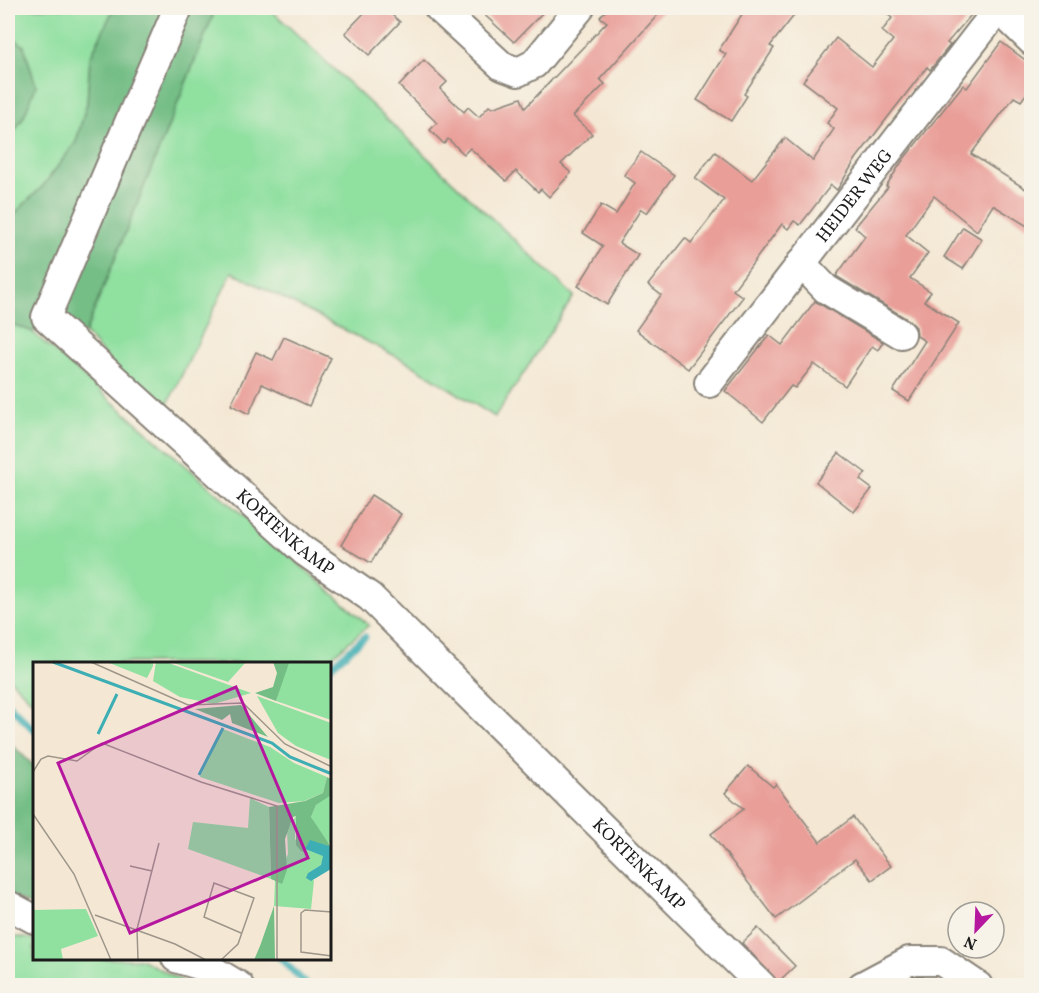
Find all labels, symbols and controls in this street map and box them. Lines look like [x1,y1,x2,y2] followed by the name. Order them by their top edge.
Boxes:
[811,144,899,248] street label: HEIDER WEG
[230,484,339,582] street label: KORTENKAMP
[33,662,332,960] inset map
[586,813,690,917] street label: KORTENKAMP
[946,900,1006,960] north arrow
[961,929,981,954] text: N

